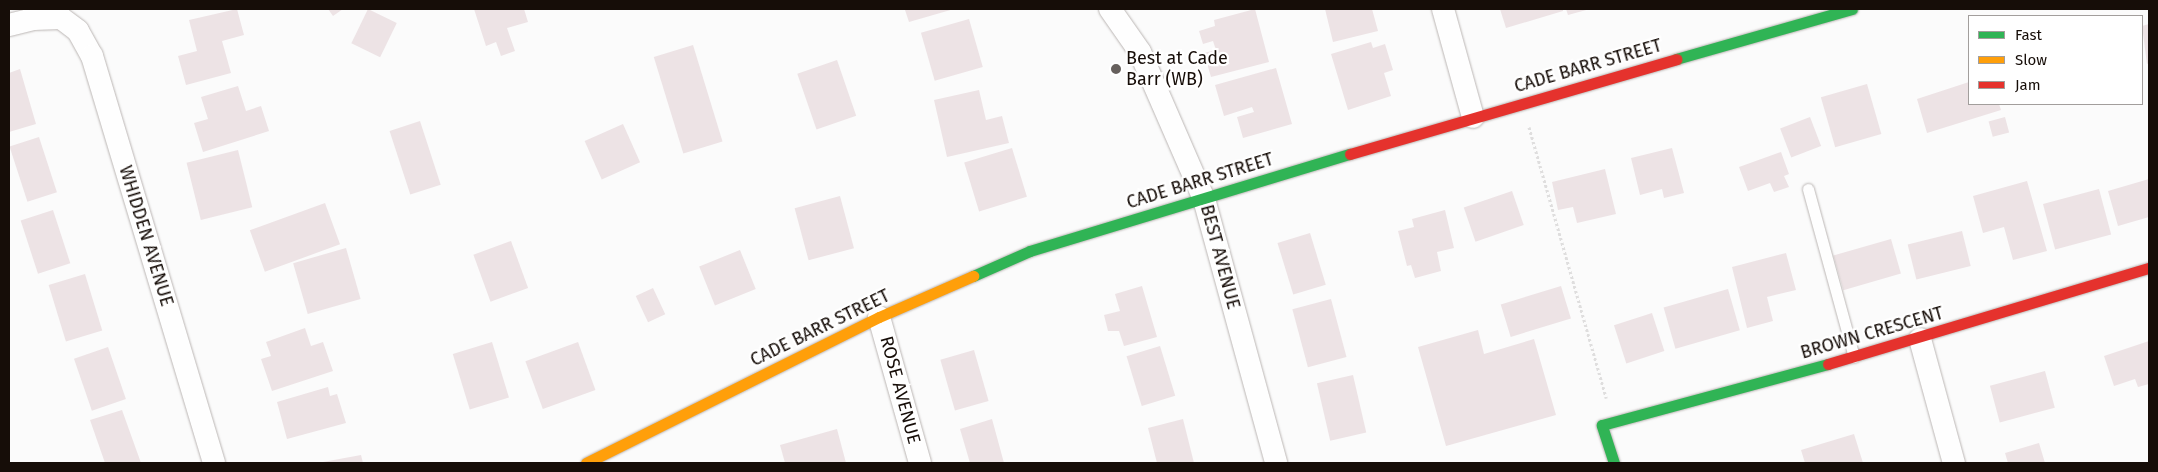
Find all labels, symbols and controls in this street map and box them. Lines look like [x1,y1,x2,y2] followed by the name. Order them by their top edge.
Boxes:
[1968,15,2143,105] legend
[2015,26,2042,44] text: Fast
[1512,35,1664,97] street label: CADE BARR STREET
[1126,48,1228,90] place label: Best at Cade Barr (WB)
[2015,51,2047,69] text: Slow
[1110,63,1122,75] marker: Best at Cade Barr (WB)
[2015,76,2041,94] text: Jam
[1124,148,1276,214] street label: CADE BARR STREET
[114,163,178,309] street label: WHIDDEN AVENUE
[1196,202,1244,312] street label: BEST AVENUE
[747,285,893,371] street label: CADE BARR STREET
[1798,302,1946,364] street label: BROWN CRESCENT
[875,334,925,446] street label: ROSE AVENUE

